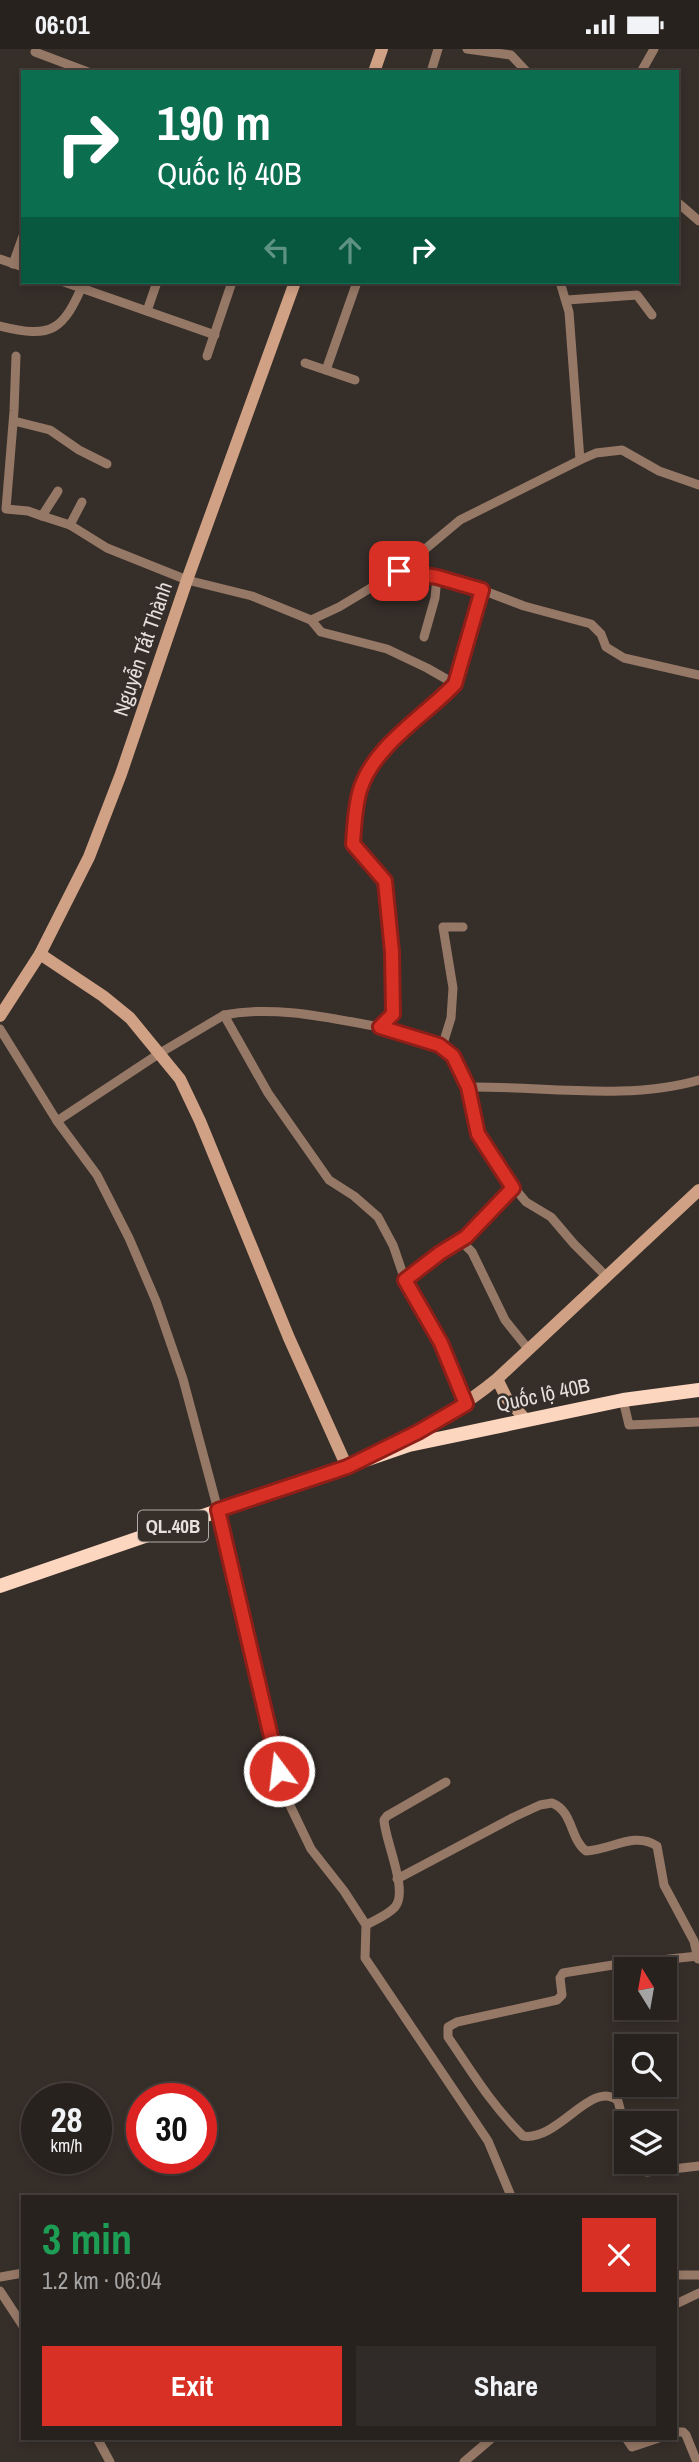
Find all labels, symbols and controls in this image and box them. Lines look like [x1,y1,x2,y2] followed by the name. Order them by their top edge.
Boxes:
[35,7,90,42] text: 06:01
[157,89,271,155] text: 190 m
[42,98,133,189] icon: right
[157,152,301,195] text: Quốc lộ 40B
[258,231,296,269] icon: left
[331,231,369,269] icon: ahead
[404,231,442,269] icon: right
[369,541,429,601] pin
[380,552,418,590] icon: arrive
[106,578,179,720] street label: Nguyễn Tất Thành
[494,1370,592,1419] street label: Quốc lộ 40B
[138,1511,208,1541] road number: QL.40B
[242,1734,316,1808] position arrow
[614,1957,677,2019] north arrow
[614,1957,677,2174] map controls
[614,2034,677,2097] button: search
[126,2083,217,2174] speed limit sign: 30
[51,2096,82,2143] text: 28
[614,2111,677,2174] button: layers
[51,2133,83,2158] text: km/h
[42,2211,132,2267] text: 3 min
[582,2218,656,2292] button: close
[42,2265,162,2296] text: 1.2 km · 06:04
[42,2346,342,2426] button: Exit
[356,2346,656,2426] button: Share

